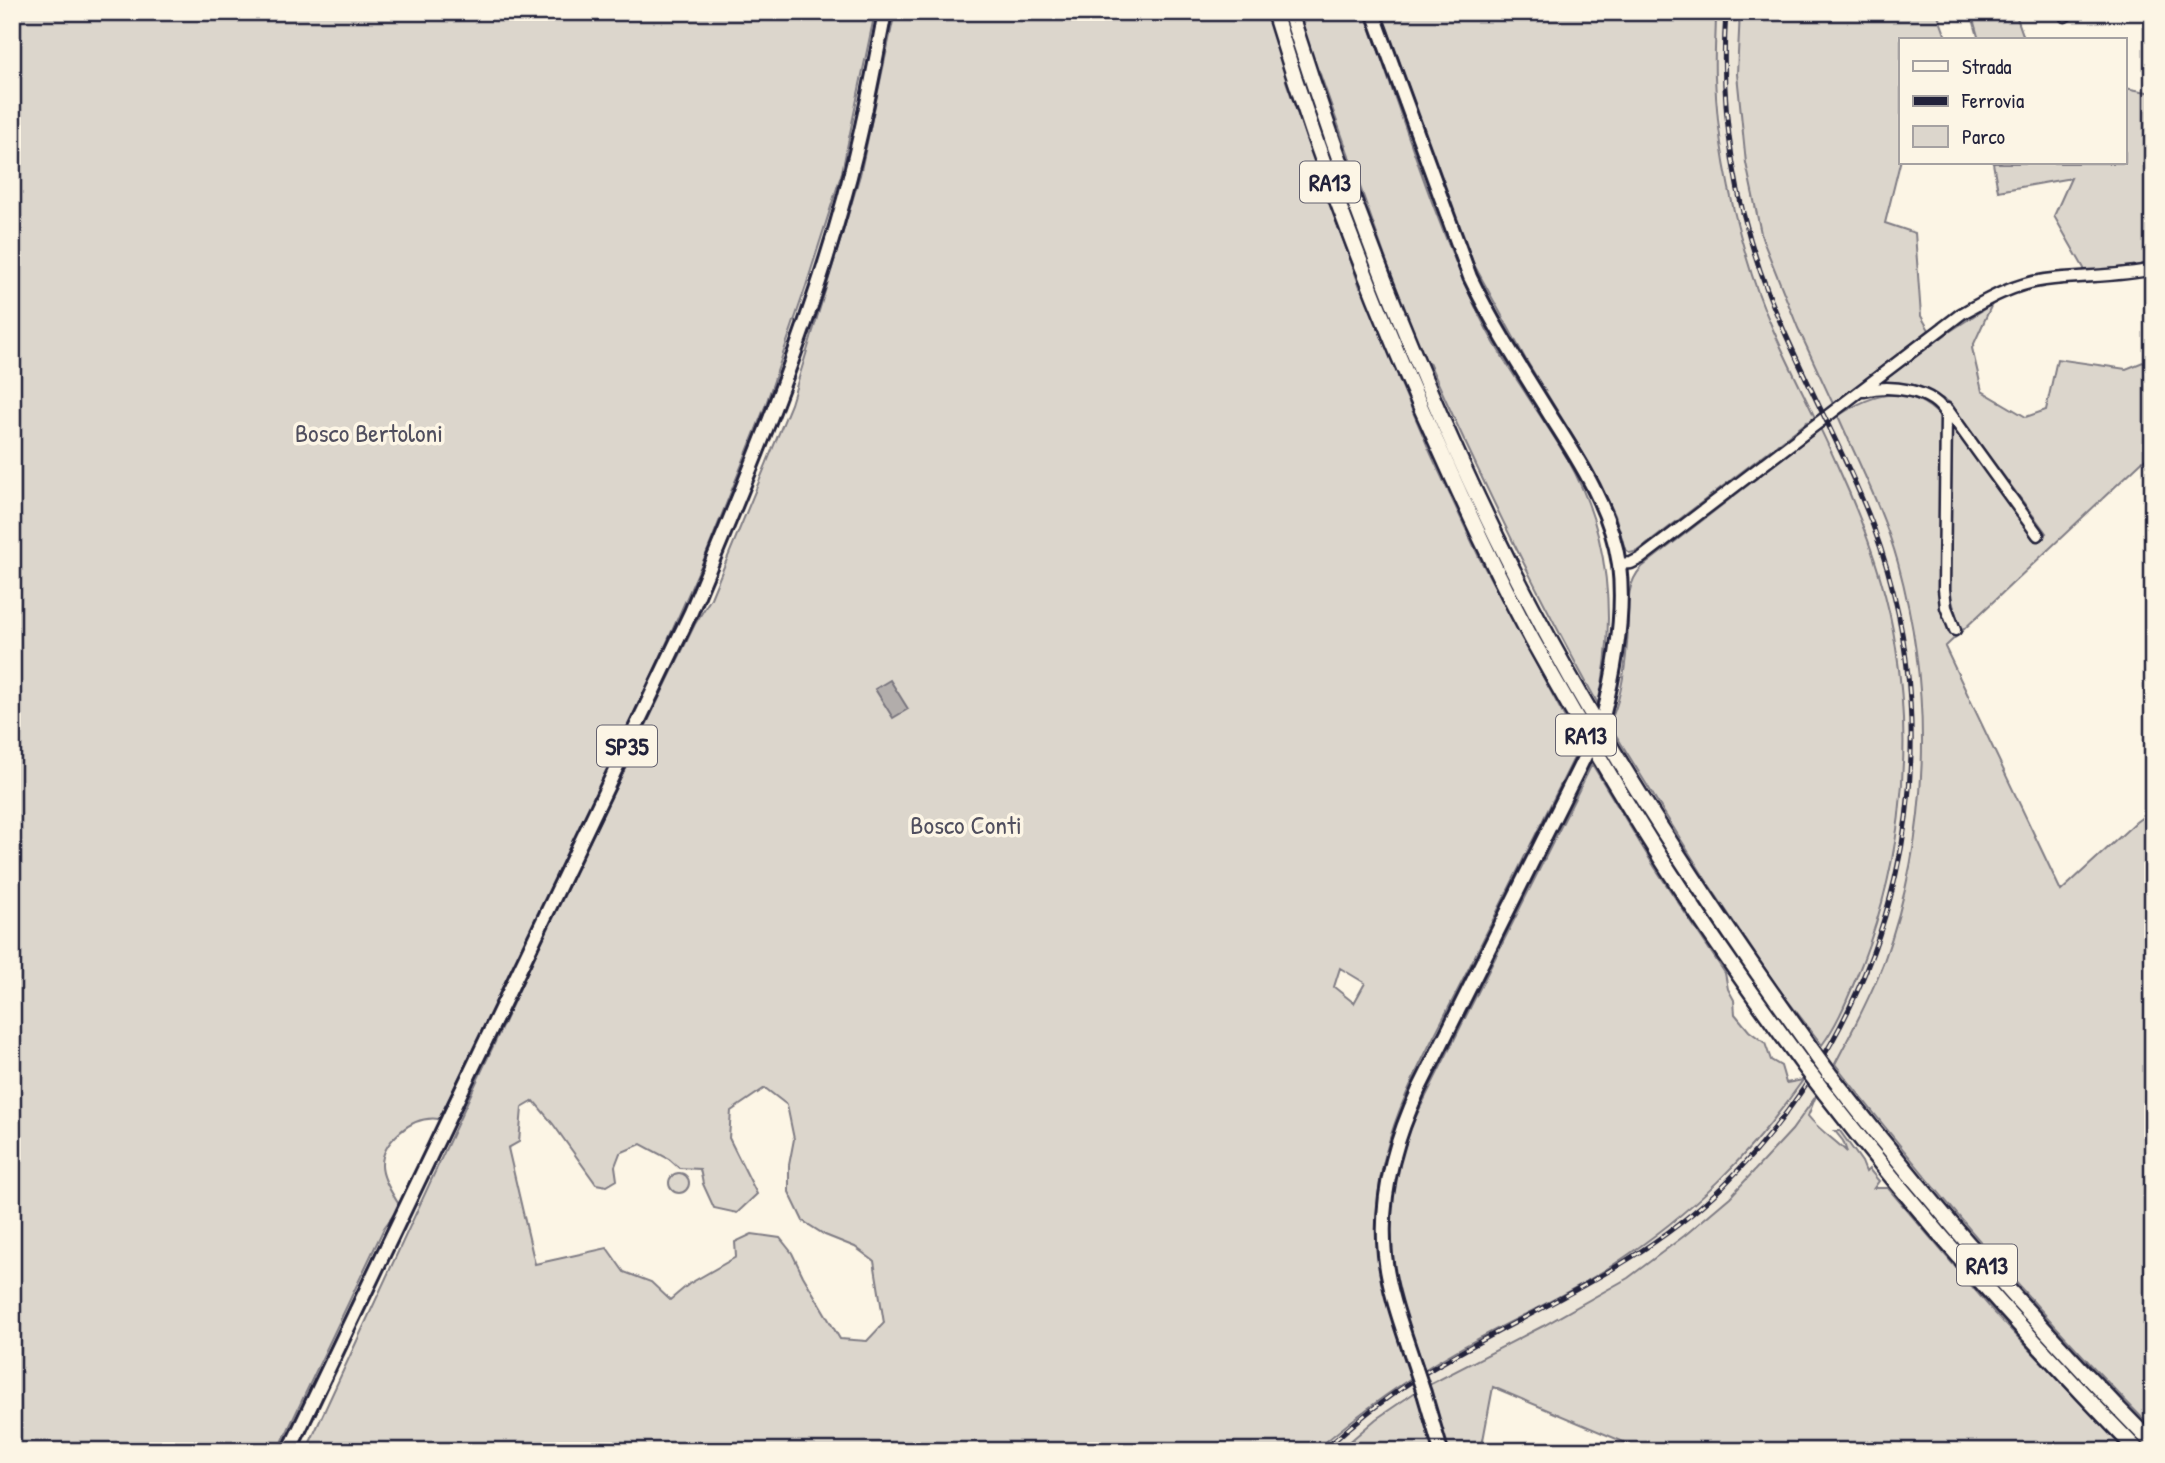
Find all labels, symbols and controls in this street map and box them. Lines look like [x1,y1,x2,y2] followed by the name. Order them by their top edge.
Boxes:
[1899,38,2126,164] legend
[1962,52,2012,81] text: Strada
[1961,86,2024,115] text: Ferrovia
[1962,122,2005,151] text: Parco
[1300,162,1360,202] road number: RA13
[295,415,443,450] park label: Bosco Bertoloni
[1556,714,1616,756] road number: RA13
[597,726,657,766] road number: SP35
[910,807,1022,842] park label: Bosco Conti
[1957,1245,2017,1286] road number: RA13

